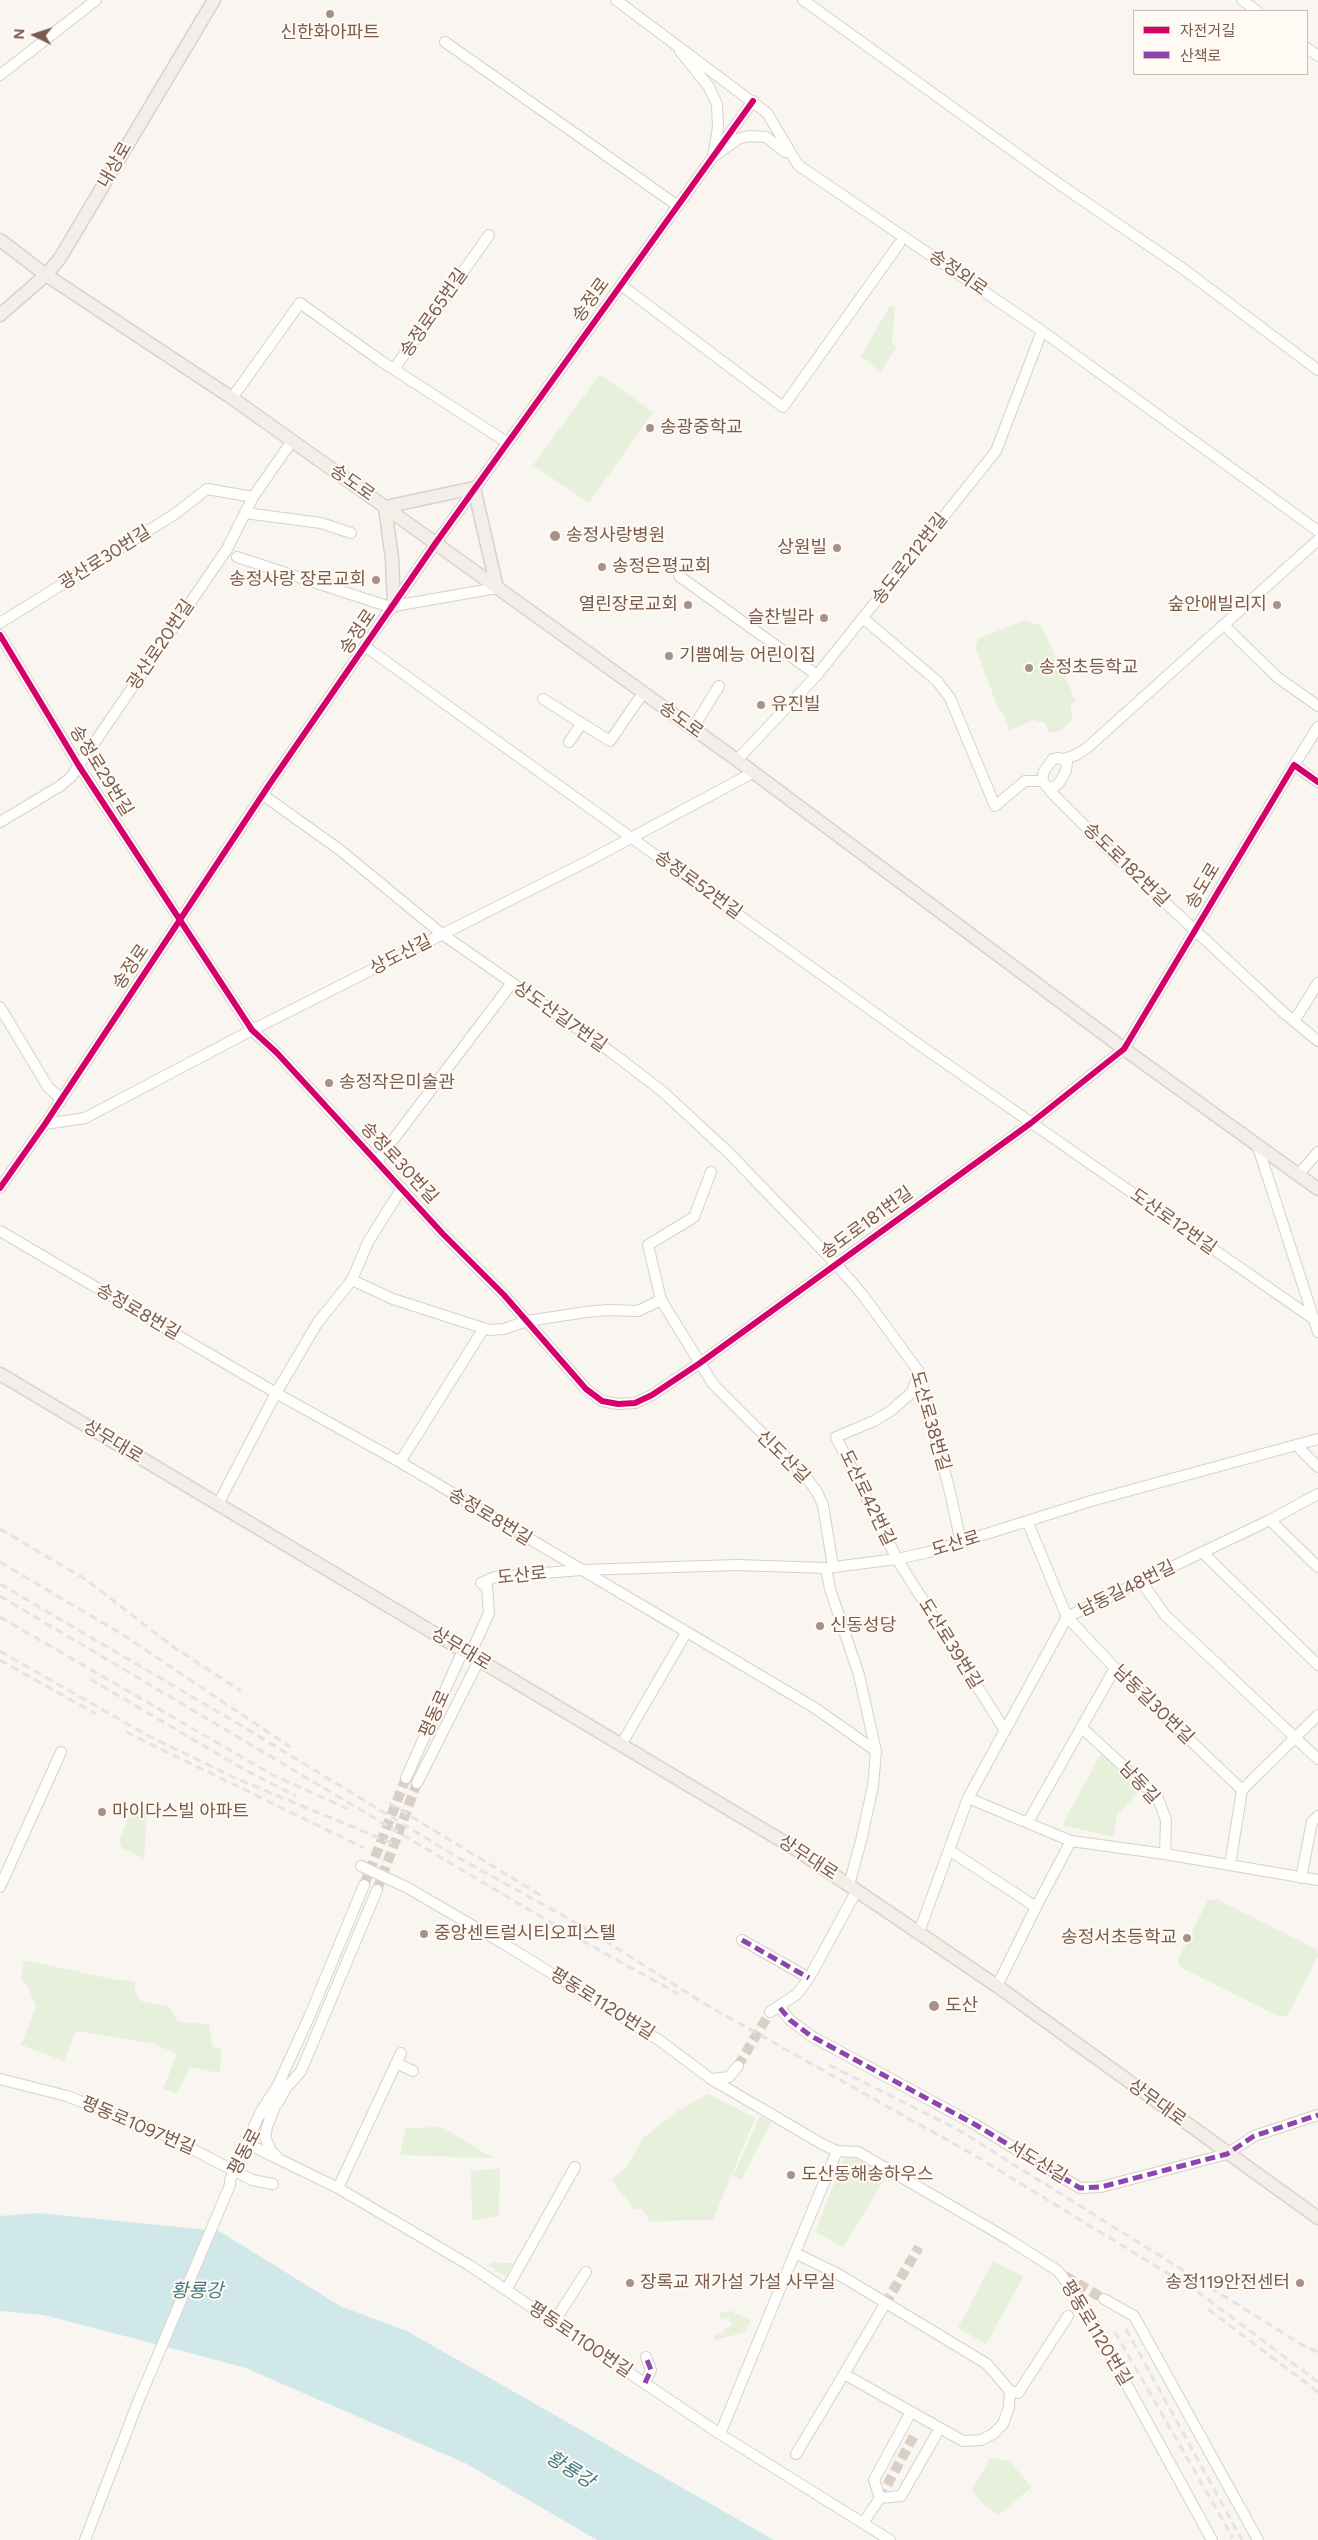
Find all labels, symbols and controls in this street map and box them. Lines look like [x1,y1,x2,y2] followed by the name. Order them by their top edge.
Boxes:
[324,8,336,20] marker: 신한화아파트
[10,10,60,60] north arrow
[1133,10,1308,75] legend
[280,22,380,44] place label: 신한화아파트
[1180,22,1235,40] text: 자전거길
[11,28,28,40] text: N
[1180,47,1221,65] text: 산책로
[93,138,137,192] street label: 내상로
[925,245,991,301] street label: 송정외로
[396,264,472,362] street label: 송정로65번길
[568,274,614,326] street label: 송정로
[660,417,743,439] place label: 송광중학교
[644,422,656,434] marker: 송광중학교
[325,460,379,506] street label: 송도로
[868,509,952,609] street label: 송도로212번길
[55,521,155,595] street label: 광산로30번길
[566,525,665,547] place label: 송정사랑병원
[548,529,562,543] marker: 송정사랑병원
[777,537,827,559] place label: 상원빌
[831,542,843,554] marker: 상원빌
[612,556,711,578] place label: 송정은평교회
[596,561,608,573] marker: 송정은평교회
[229,569,366,591] place label: 송정사랑 장로교회
[370,574,382,586] marker: 송정사랑 장로교회
[579,594,678,616] place label: 열린장로교회
[1168,594,1267,616] place label: 숲안애빌리지
[123,596,199,694] street label: 광산로20번길
[682,599,694,611] marker: 열린장로교회
[1271,599,1283,611] marker: 숲안애빌리지
[335,605,381,659] street label: 송정로
[748,607,814,629] place label: 슬찬빌라
[818,612,830,624] marker: 슬찬빌라
[679,645,816,667] place label: 기쁨예능 어린이집
[663,650,675,662] marker: 기쁨예능 어린이집
[1039,657,1138,679] place label: 송정초등학교
[1023,662,1035,674] marker: 송정초등학교
[771,694,821,716] place label: 유진빌
[655,697,707,743] street label: 송도로
[755,699,767,711] marker: 유진빌
[65,722,137,820] street label: 송정로29번길
[1078,819,1174,911] street label: 송도로182번길
[650,846,746,924] street label: 송정로52번길
[1181,859,1225,913] street label: 송도로
[367,930,435,980] street label: 상도산길
[108,940,154,994] street label: 송정로
[509,977,611,1057] street label: 상도산길7번길
[339,1072,455,1094] place label: 송정작은미술관
[323,1077,335,1089] marker: 송정작은미술관
[356,1118,442,1208] street label: 송정로30번길
[817,1182,917,1264] street label: 송도로181번길
[1126,1184,1220,1260] street label: 도산로12번길
[92,1279,184,1345] street label: 송정로8번길
[905,1368,955,1474] street label: 도산로38번길
[79,1416,147,1468] street label: 상무대로
[752,1426,814,1488] street label: 신도산길
[834,1447,900,1549] street label: 도산로42번길
[444,1484,536,1550] street label: 송정로8번길
[929,1526,983,1562] street label: 도산로
[1075,1556,1179,1622] street label: 남동길48번길
[496,1563,548,1589] street label: 도산로
[914,1595,986,1693] street label: 도산로39번길
[830,1615,896,1637] place label: 신동성당
[814,1620,826,1632] marker: 신동성당
[427,1623,495,1675] street label: 상무대로
[1108,1661,1198,1749] street label: 남동길30번길
[415,1687,455,1741] street label: 평동로
[1114,1757,1164,1809] street label: 남동길
[112,1801,249,1823] place label: 마이다스빌 아파트
[96,1806,108,1818] marker: 마이다스빌 아파트
[774,1831,842,1885] street label: 상무대로
[434,1923,616,1945] place label: 중앙센트럴시티오피스텔
[1061,1927,1177,1949] place label: 송정서초등학교
[418,1928,430,1940] marker: 중앙센트럴시티오피스텔
[1181,1932,1193,1944] marker: 송정서초등학교
[546,1963,658,2045] street label: 평동로1120번길
[945,1995,978,2017] place label: 도산
[927,1999,941,2013] marker: 도산
[1124,2075,1190,2131] street label: 상무대로
[78,2092,198,2160] street label: 평동로1097번길
[224,2125,266,2179] street label: 평동로
[1003,2136,1071,2188] street label: 서도산길
[801,2164,933,2186] place label: 도산동해송하우스
[785,2169,797,2181] marker: 도산동해송하우스
[640,2272,835,2294] place label: 장록교 재가설 가설 사무실
[1166,2272,1290,2294] place label: 송정119안전센터
[1056,2276,1136,2390] street label: 평동로1120번길
[624,2277,636,2289] marker: 장록교 재가설 가설 사무실
[1294,2277,1306,2289] marker: 송정119안전센터
[171,2280,223,2302] water label: 황룡강
[524,2297,636,2383] street label: 평동로1100번길
[542,2446,598,2494] water label: 황룡강

